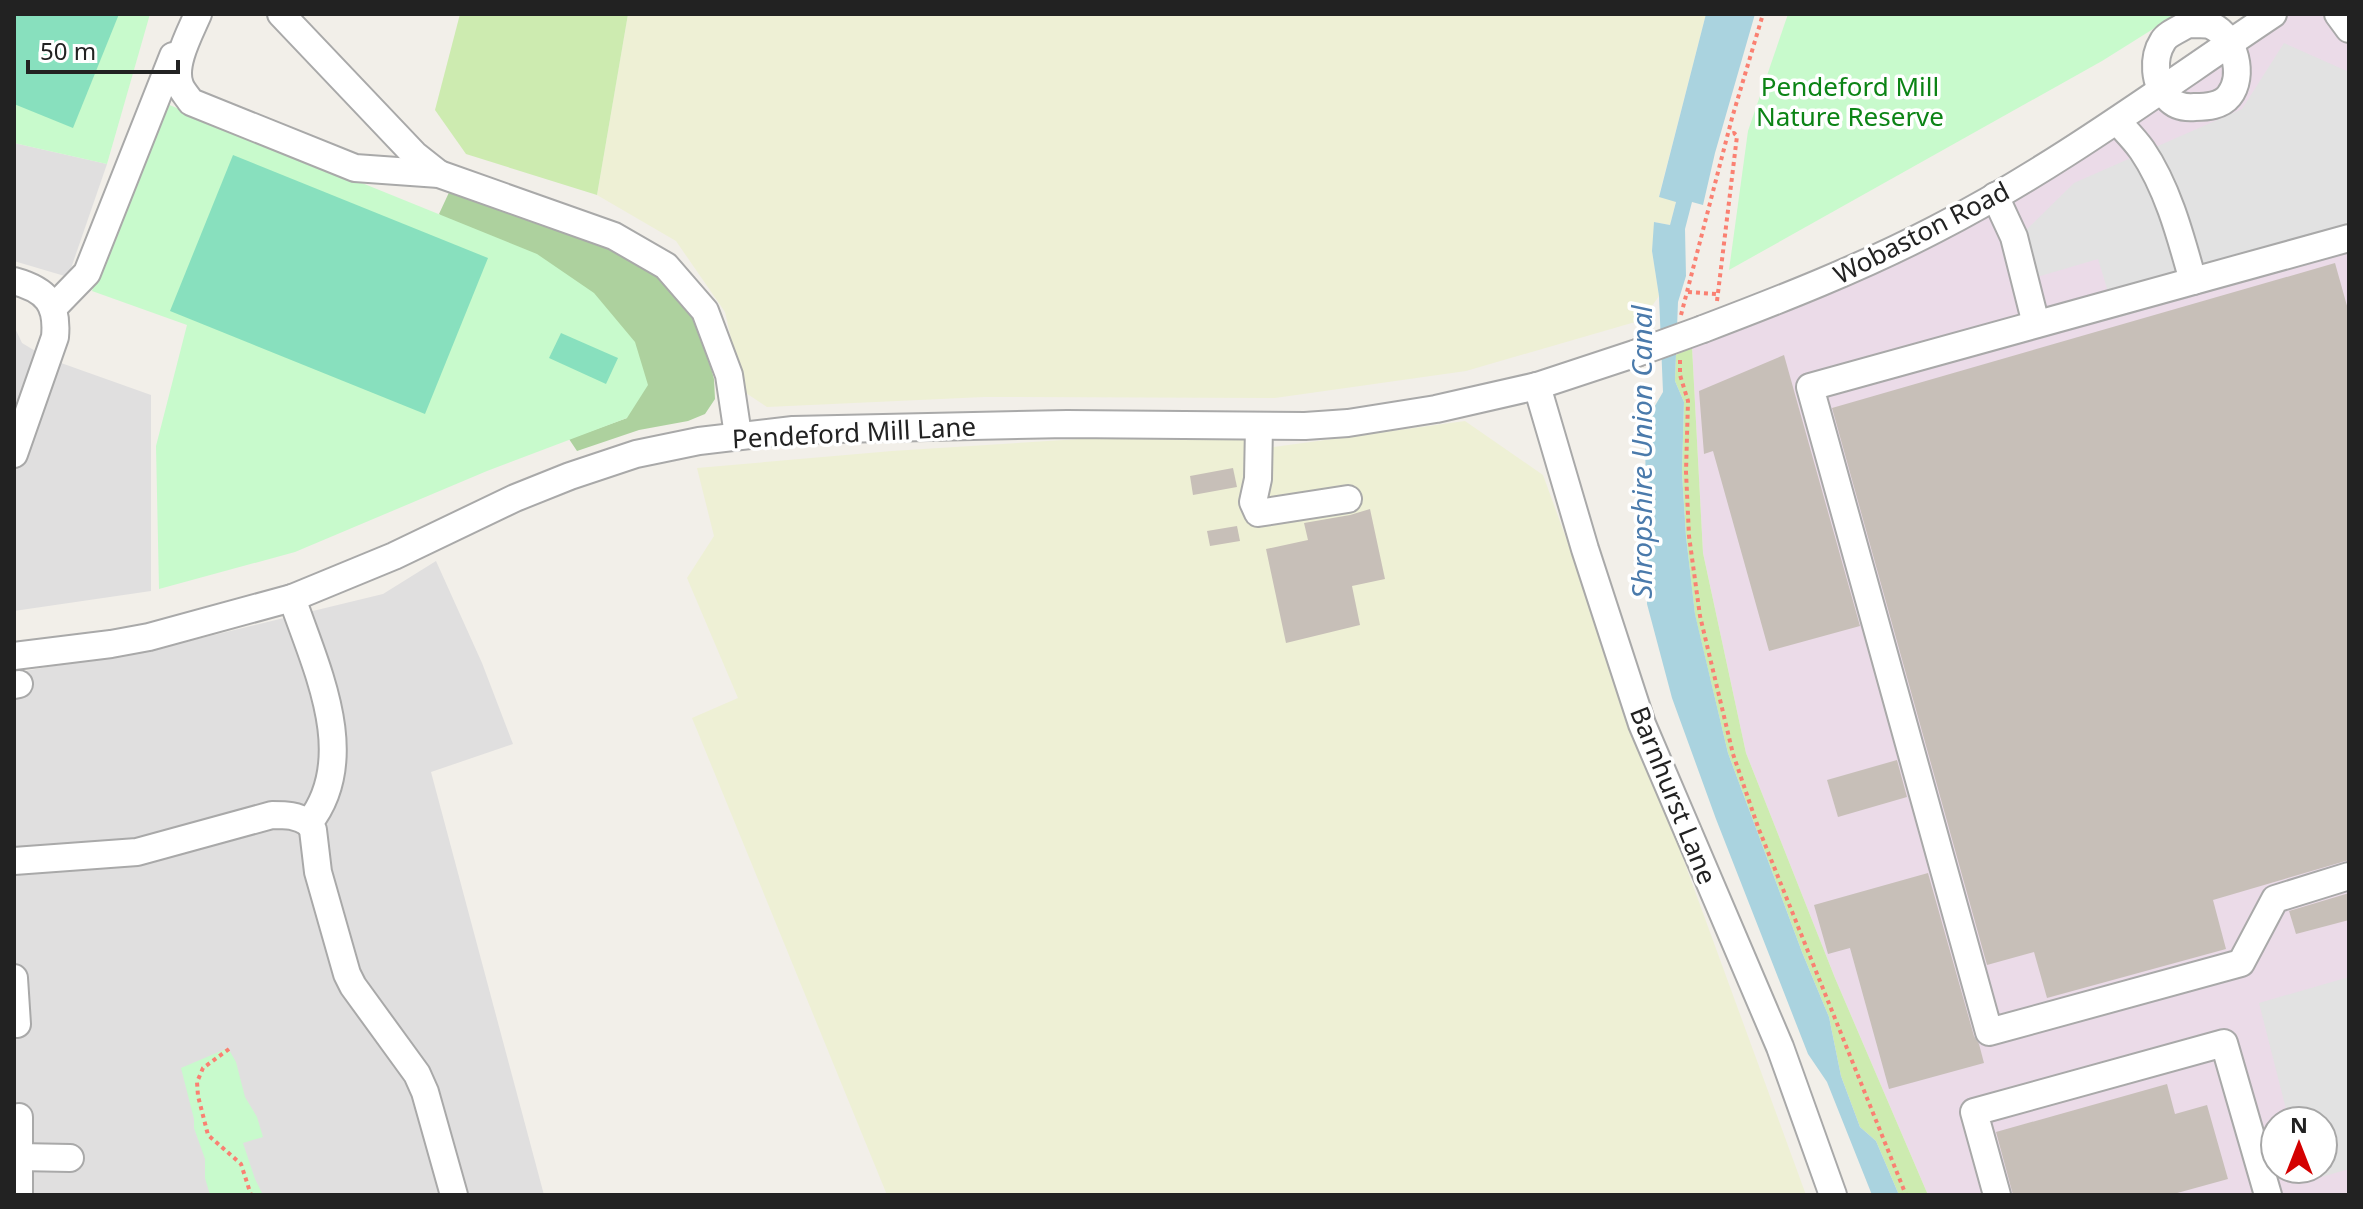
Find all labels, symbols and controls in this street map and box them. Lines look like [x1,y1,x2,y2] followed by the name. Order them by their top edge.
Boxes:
[28,24,178,74] scale bar
[40,34,96,67] text: 50 m
[1756,68,1944,134] park label: Pendeford Mill Nature Reserve
[1827,172,2015,292] street label: Wobaston Road
[1622,304,1660,599] water label: Shropshire Union Canal
[731,408,977,456] street label: Pendeford Mill Lane
[1622,701,1726,889] street label: Barnhurst Lane
[2259,1105,2339,1185] north arrow
[2290,1109,2308,1139] text: N

